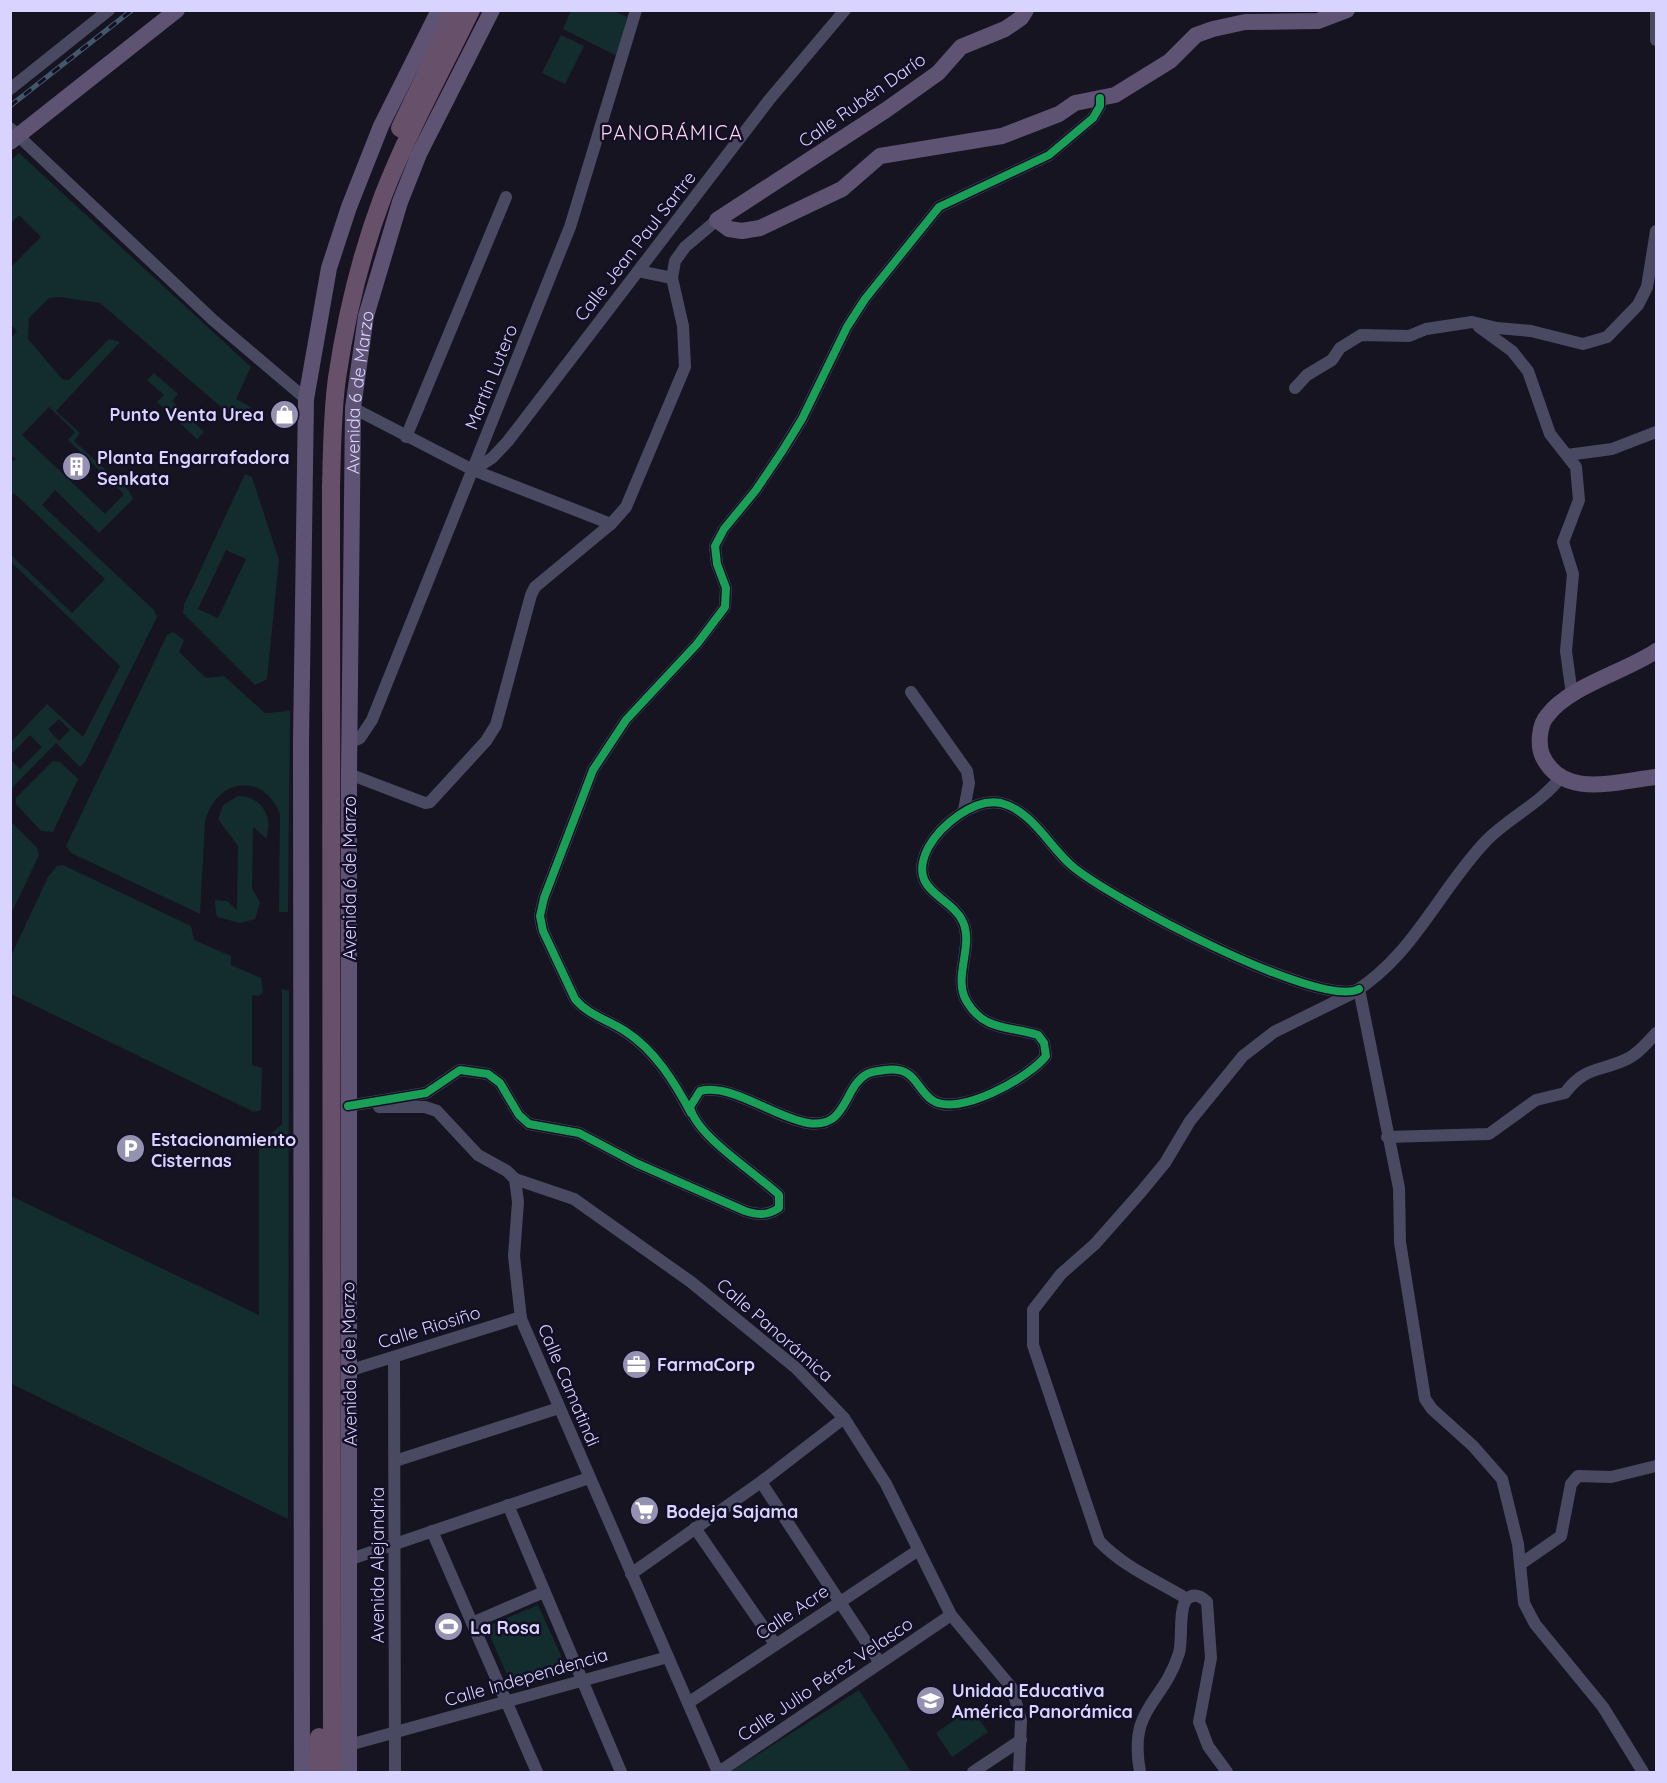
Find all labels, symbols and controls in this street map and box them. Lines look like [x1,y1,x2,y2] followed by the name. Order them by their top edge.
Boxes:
[794,48,930,152] street label: Calle Rubén Darío
[601,120,743,145] district label: PANORÁMICA
[569,166,701,326] street label: Calle Jean Paul Sartre
[341,309,378,474] street label: Avenida 6 de Marzo
[459,321,523,433] street label: Martín Lutero
[269,398,301,430] shop icon: Punto Venta Urea
[109,403,264,426] place label: Punto Venta Urea
[97,446,290,490] place label: Planta Engarrafadora Senkata
[60,451,92,483] building icon: Planta Engarrafadora Senkata
[338,796,361,960] street label: Avenida 6 de Marzo
[151,1128,296,1172] place label: Estacionamiento Cisternas
[114,1133,146,1165] parking icon: Estacionamiento Cisternas
[712,1273,838,1387] street label: Calle Panorámica
[336,1282,362,1446] street label: Avenida 6 de Marzo
[375,1300,483,1354] street label: Calle Riosiño
[533,1320,605,1450] street label: Calle Camatindi
[620,1348,652,1380] office icon: FarmaCorp
[657,1353,755,1376] place label: FarmaCorp
[366,1487,389,1643] street label: Avenida Alejandria
[629,1495,661,1527] supermarket icon: Bodeja Sajama
[666,1500,798,1523] place label: Bodeja Sajama
[751,1579,833,1645] street label: Calle Acre
[433,1611,465,1643] sports icon: La Rosa
[733,1612,917,1746] street label: Calle Julio Pérez Velasco
[470,1616,540,1639] place label: La Rosa
[442,1643,610,1711] street label: Calle Independencia
[952,1679,1133,1723] place label: Unidad Educativa América Panorámica
[915,1684,947,1716] school or university icon: Unidad Educativa América Panorámica

